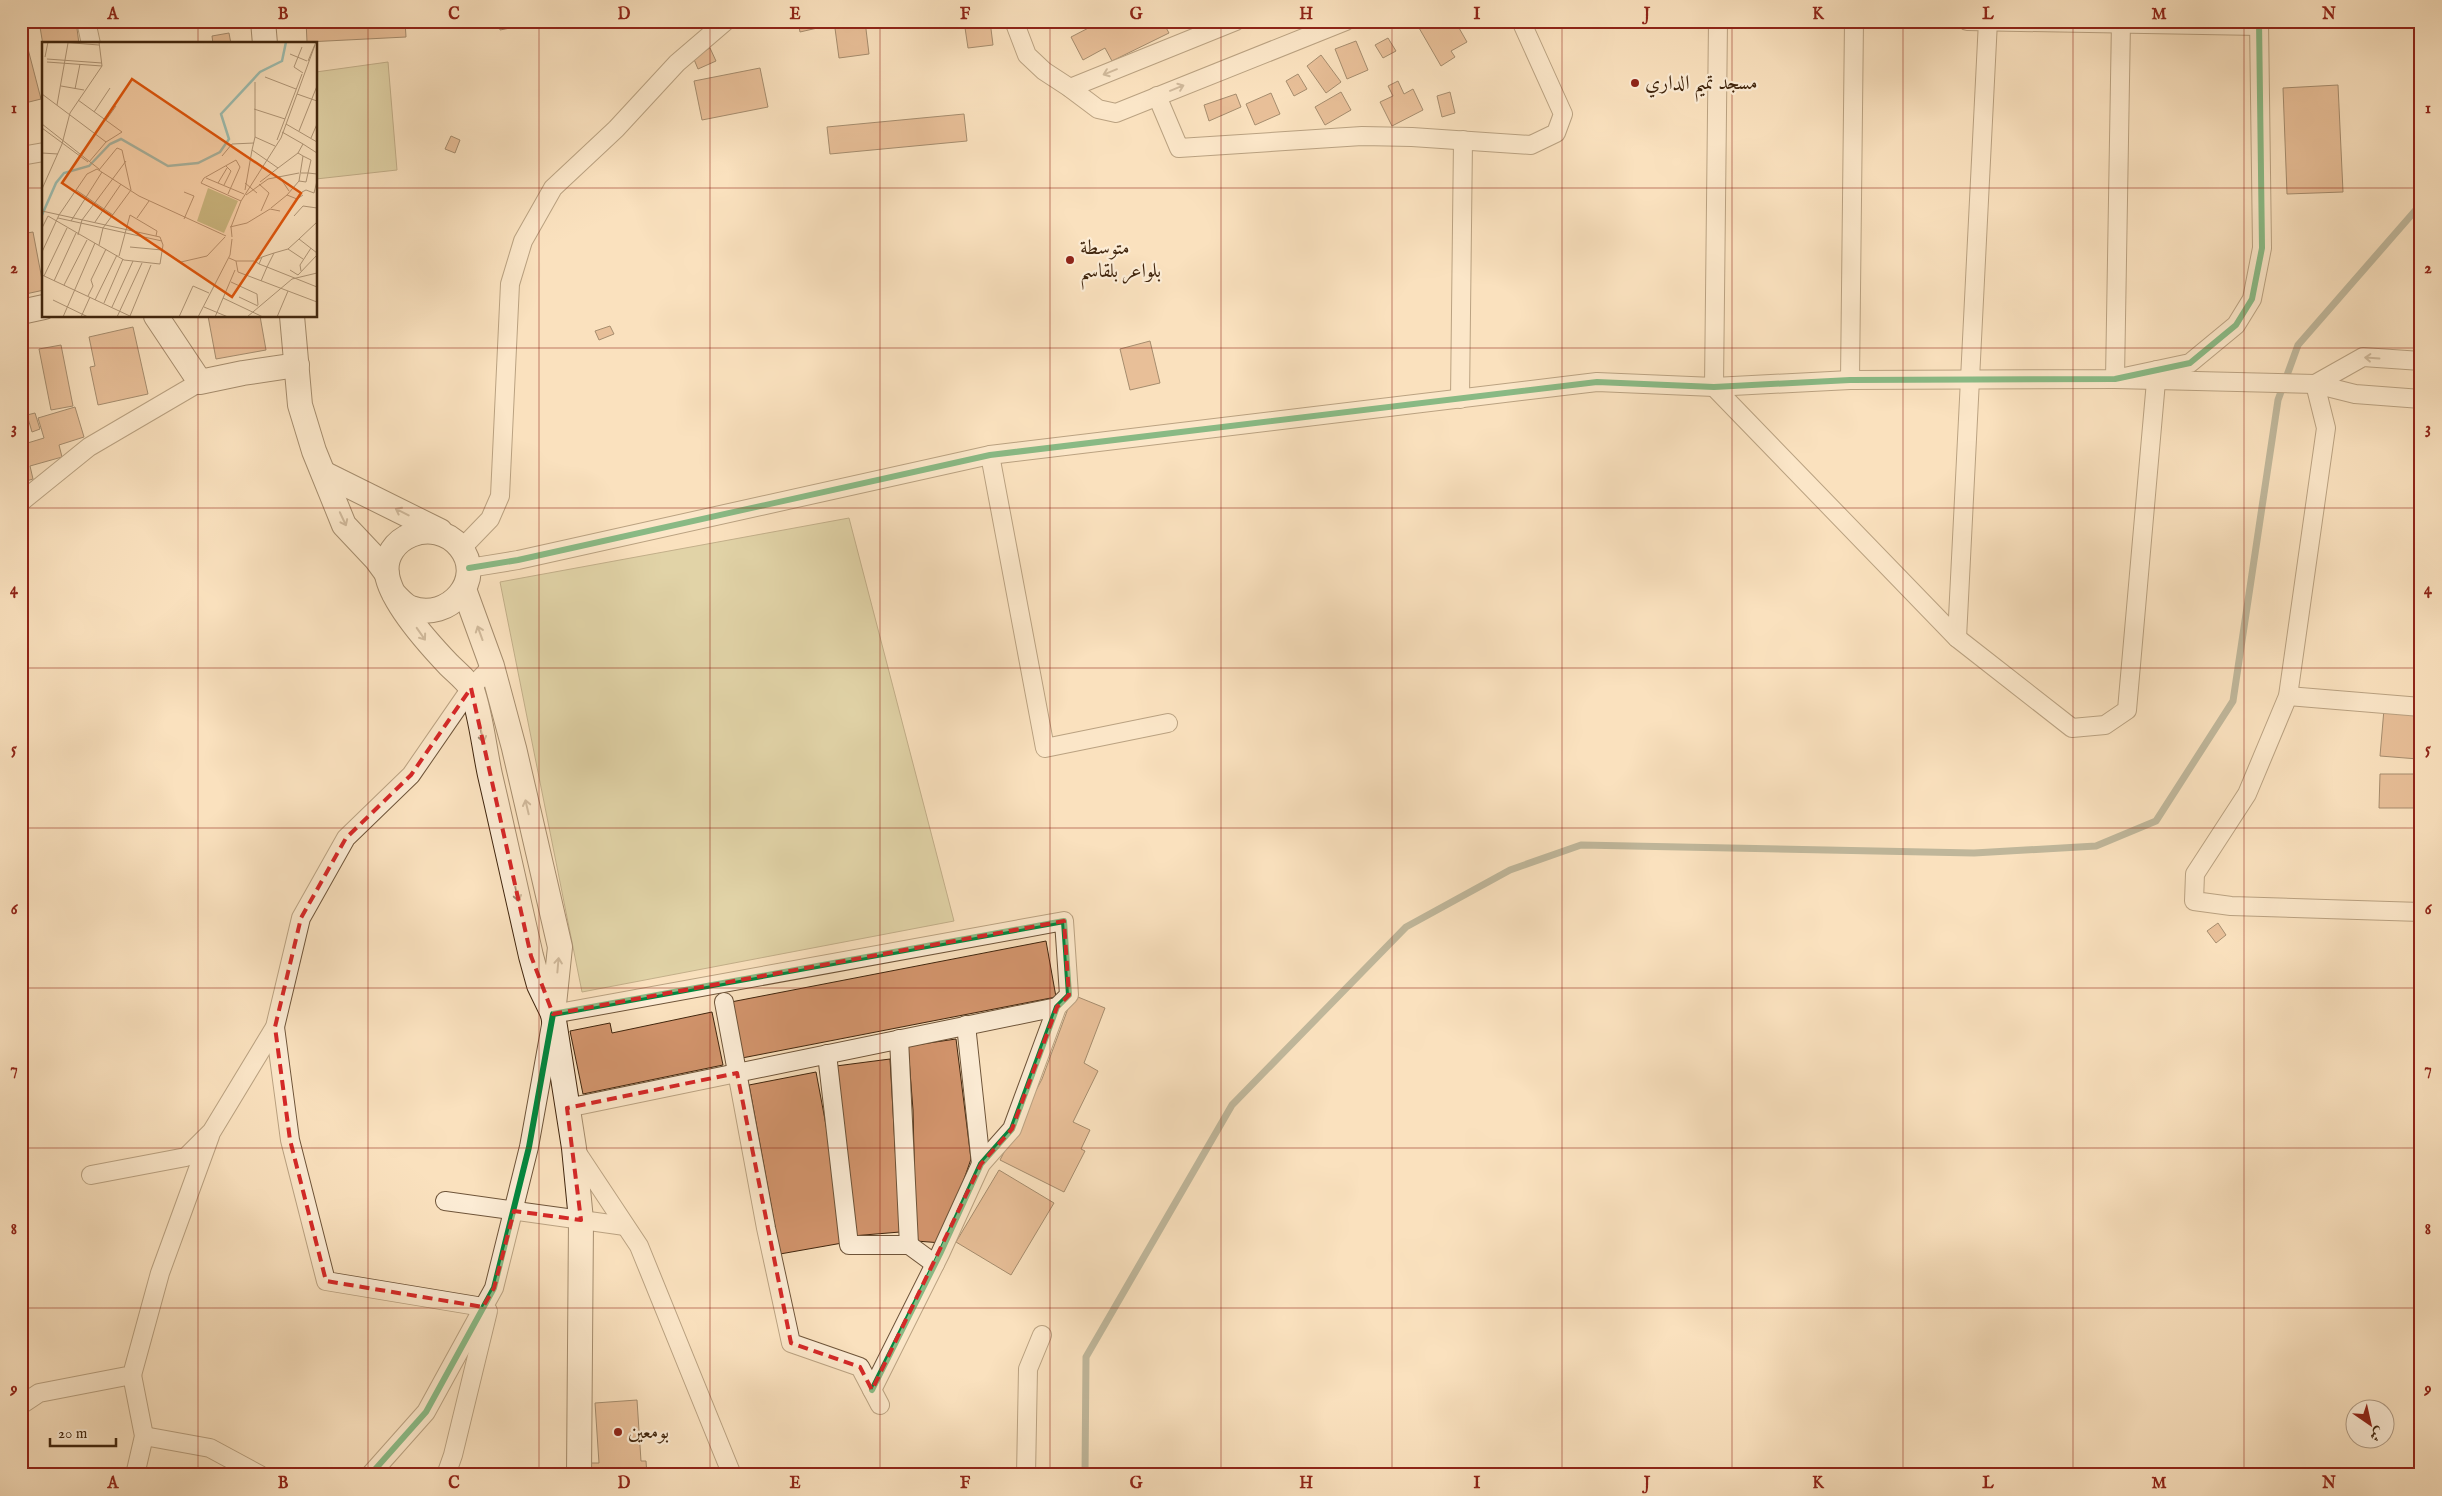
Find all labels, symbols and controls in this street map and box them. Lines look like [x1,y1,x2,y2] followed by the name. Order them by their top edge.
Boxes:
[107,5,120,25] text: A
[278,5,289,25] text: B
[448,5,460,25] text: C
[618,5,631,25] text: D
[789,5,801,25] text: E
[960,5,971,25] text: F
[1130,5,1143,25] text: G
[1299,5,1313,25] text: H
[1474,5,1481,25] text: I
[1642,5,1651,25] text: J
[1812,5,1825,25] text: K
[1982,5,1994,25] text: L
[2151,5,2167,25] text: M
[2321,5,2336,25] text: N
[42,42,318,318] inset map
[1103,68,1118,77] one-way arrow
[1645,71,1757,102] place label: مسجد تميم الداري
[1629,77,1641,89] marker: مسجد تميم الداري
[1170,83,1185,92] one-way arrow
[11,99,17,119] text: 1
[2425,99,2431,119] text: 1
[1080,236,1161,290] place label: متوسطة بلواعر بلقاسم
[1064,254,1076,266] marker: متوسطة بلواعر بلقاسم
[10,259,18,279] text: 2
[2424,259,2432,279] text: 2
[2364,353,2380,362] one-way arrow
[11,419,17,439] text: 3
[2425,419,2431,439] text: 3
[395,507,410,517] one-way arrow
[338,511,348,526] one-way arrow
[10,580,19,600] text: 4
[2424,580,2433,600] text: 4
[475,626,484,641] one-way arrow
[416,627,426,641] one-way arrow
[478,727,487,743] one-way arrow
[11,740,17,760] text: 5
[2425,740,2431,760] text: 5
[522,799,531,815] one-way arrow
[513,885,522,901] one-way arrow
[11,900,19,920] text: 6
[2425,900,2433,920] text: 6
[554,958,563,974] one-way arrow
[10,1060,18,1080] text: 7
[2424,1060,2432,1080] text: 7
[11,1220,17,1240] text: 8
[2425,1220,2431,1240] text: 8
[10,1380,18,1400] text: 9
[2424,1380,2432,1400] text: 9
[2344,1398,2394,1448] north arrow
[50,1416,116,1448] scale bar
[628,1420,669,1445] place label: بومعين
[2366,1423,2388,1445] text: ش
[58,1424,88,1443] text: 20 m
[612,1426,624,1438] marker: بومعين
[107,1474,120,1494] text: A
[278,1474,289,1494] text: B
[448,1474,460,1494] text: C
[618,1474,631,1494] text: D
[789,1474,801,1494] text: E
[960,1474,971,1494] text: F
[1130,1474,1143,1494] text: G
[1299,1474,1313,1494] text: H
[1474,1474,1481,1494] text: I
[1642,1474,1651,1494] text: J
[1812,1474,1825,1494] text: K
[1982,1474,1994,1494] text: L
[2151,1474,2167,1494] text: M
[2321,1474,2336,1494] text: N

